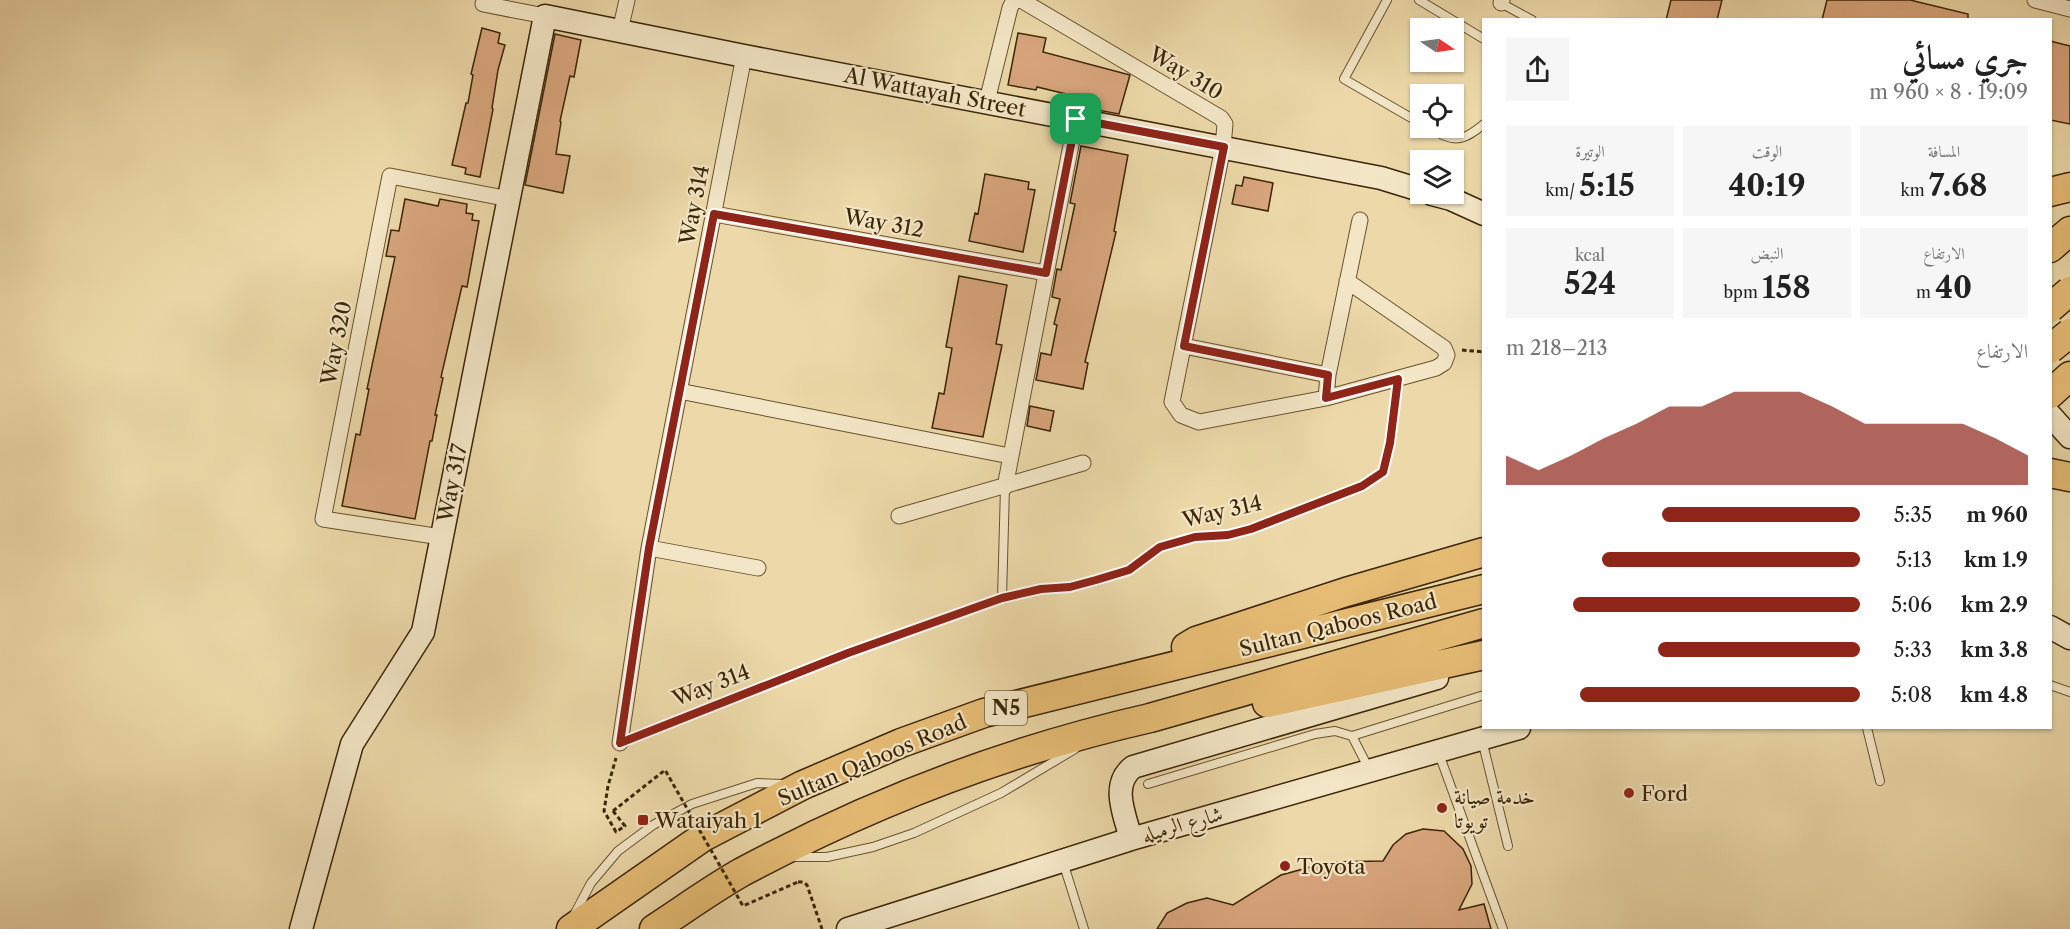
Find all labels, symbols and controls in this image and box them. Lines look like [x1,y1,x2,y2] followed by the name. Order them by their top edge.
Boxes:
[1410,18,1464,72] north arrow
[1410,18,1464,204] map controls
[1902,37,2028,78] text: جري مسائي
[1506,38,1569,101] button: share
[1144,41,1228,105] street label: Way 310
[841,62,1029,122] street label: Al Wattayah Street
[1869,80,2028,104] text: 19:09 · 8 × 960 m
[1410,84,1464,138] button: locate
[1050,93,1101,144] pin
[1059,102,1092,135] icon: arrive
[1575,141,1605,161] text: الوتيرة
[1752,141,1782,161] text: الوقت
[1928,141,1960,161] text: المسافة
[1410,150,1464,204] button: layers
[674,163,714,248] street label: Way 314
[1579,167,1635,204] text: 5:15
[1728,167,1806,204] text: 40:19
[1929,167,1988,204] text: 7.68
[1545,180,1579,200] text: /km
[1900,180,1929,200] text: km
[841,204,926,242] street label: Way 312
[1751,243,1783,263] text: النبض
[1923,243,1965,263] text: الارتفاع
[1575,245,1605,265] text: kcal
[1564,265,1616,302] text: 524
[1762,269,1811,306] text: 158
[1935,269,1972,306] text: 40
[1723,282,1762,302] text: bpm
[1916,282,1935,302] text: m
[315,299,356,388] street label: Way 320
[1506,336,1608,360] text: 213–218 m
[1976,339,2028,363] text: الارتفاع
[432,441,472,525] street label: Way 317
[1179,490,1264,532] street label: Way 314
[1894,503,1932,527] text: 5:35
[1966,503,2028,527] text: 960 m
[1896,548,1932,572] text: 5:13
[1964,548,2028,572] text: 1.9 km
[1237,588,1440,662] street label: Sultan Qaboos Road
[1891,593,1932,617] text: 5:06
[1961,593,2028,617] text: 2.9 km
[1894,638,1932,662] text: 5:33
[1961,638,2028,662] text: 3.8 km
[668,659,753,712] street label: Way 314
[1891,683,1932,707] text: 5:08
[1960,683,2028,707] text: 4.8 km
[985,691,1027,725] road number: N5
[774,709,970,811] street label: Sultan Qaboos Road
[1641,781,1688,806] place label: Ford
[1454,784,1535,834] place label: خدمة صيانة تويوتا
[1622,786,1636,800] marker: Ford
[1139,801,1227,853] street label: شارع الرميله
[1435,801,1449,815] marker: خدمة صيانة تويوتا
[654,808,762,833] place label: Wataiyah 1
[636,813,650,827] marker: Wataiyah 1
[1297,854,1366,879] place label: Toyota
[1278,859,1292,873] marker: Toyota

